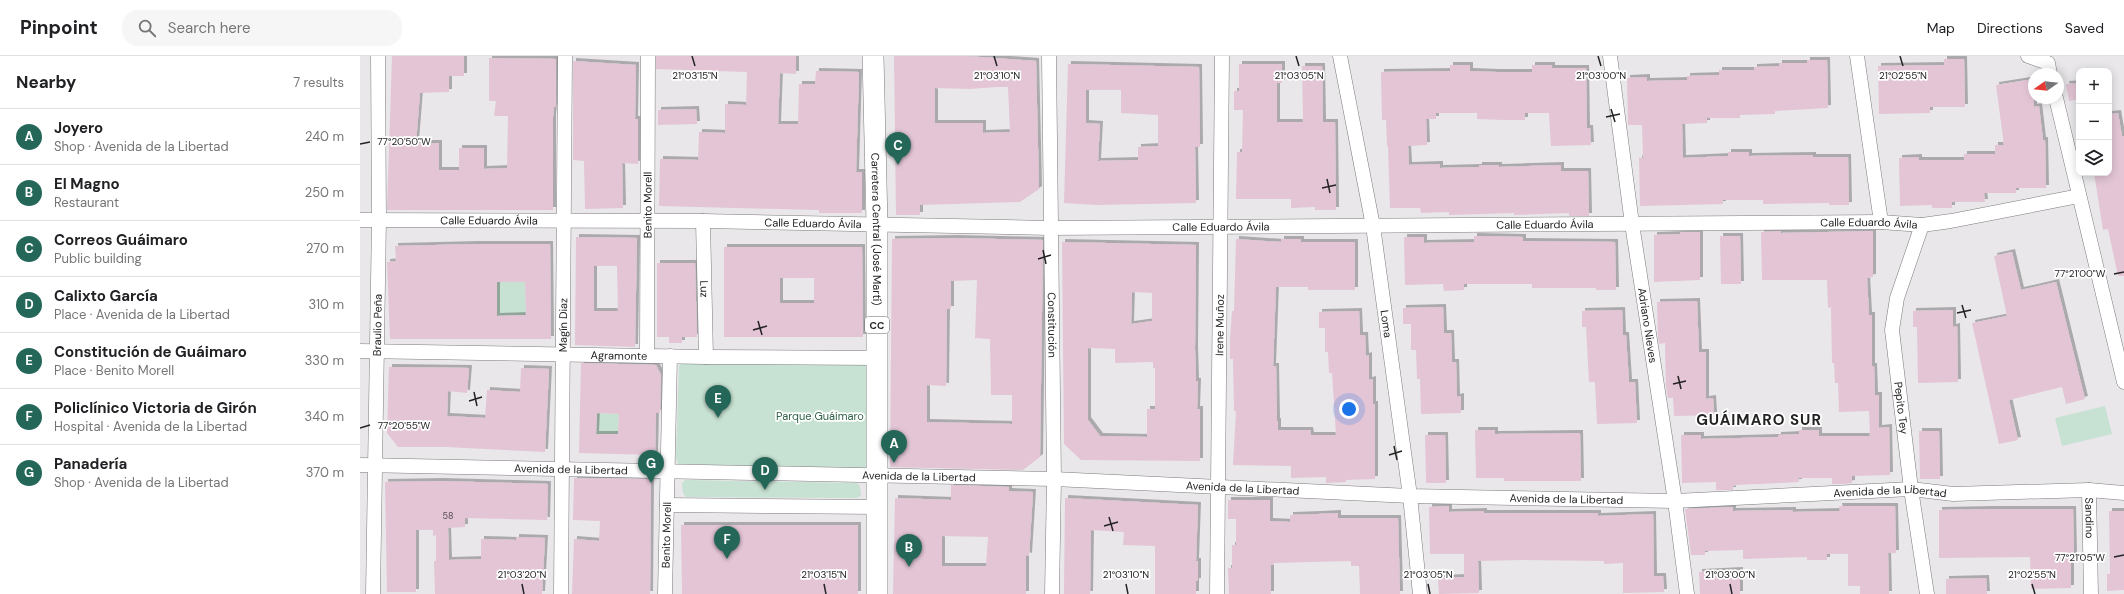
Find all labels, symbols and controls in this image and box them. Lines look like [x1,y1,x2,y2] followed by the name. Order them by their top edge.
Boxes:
[122,10,402,46] search box
[20,15,98,40] text: Pinpoint
[136,17,158,39] icon: search
[168,18,251,38] text: Search here
[1927,19,1955,37] text: Map
[1977,19,2043,37] text: Directions
[2065,19,2104,37] text: Saved
[2028,68,2064,104] north arrow
[2076,68,2112,176] map controls
[2076,68,2112,104] button: +
[672,69,718,82] text: 21°03'15"N
[974,69,1020,82] text: 21°03'10"N
[1274,69,1324,82] text: 21°03'05"N
[1576,69,1626,82] text: 21°03'00"N
[1879,69,1927,82] text: 21°02'55"N
[16,71,76,93] text: Nearby
[293,74,344,91] text: 7 results
[2076,104,2112,140] button: −
[54,118,103,138] text: Joyero
[24,128,34,145] text: A
[305,128,344,145] text: 240 m
[885,132,911,165] pin: C
[377,135,431,148] text: 77°20'50"W
[54,138,229,155] text: Shop · Avenida de la Libertad
[2076,140,2112,176] button: layers
[868,152,884,305] street label: Carretera Central (José Martí)
[640,172,655,238] street label: Benito Morell
[54,174,120,194] text: El Magno
[25,184,33,201] text: B
[305,184,344,201] text: 250 m
[54,194,119,211] text: Restaurant
[440,213,538,228] street label: Calle Eduardo Ávila
[764,215,862,231] street label: Calle Eduardo Ávila
[1820,215,1918,232] street label: Calle Eduardo Ávila
[1496,217,1594,232] street label: Calle Eduardo Ávila
[1172,219,1270,234] street label: Calle Eduardo Ávila
[54,230,188,250] text: Correos Guáimaro
[24,240,34,257] text: C
[306,240,344,257] text: 270 m
[54,250,142,267] text: Public building
[2055,267,2106,280] text: 77°21'00"W
[697,280,712,298] street label: Luz
[54,286,158,306] text: Calixto García
[1635,287,1660,364] street label: Adriano Nieves
[1045,292,1060,358] street label: Constitución
[370,294,385,356] street label: Braulio Peña
[1212,294,1227,356] street label: Irene Muñoz
[24,296,34,313] text: D
[309,296,344,313] text: 310 m
[556,298,570,352] street label: Magín Diaz
[54,306,230,323] text: Place · Avenida de la Libertad
[1378,309,1395,339] street label: Loma
[865,317,889,333] road number: CC
[54,342,247,362] text: Constitución de Guáimaro
[591,348,647,363] street label: Agramonte
[25,352,33,369] text: E
[305,352,344,369] text: 330 m
[54,362,174,379] text: Place · Benito Morell
[1891,381,1911,435] street label: Pepito Tey
[705,385,731,418] pin: E
[54,398,257,418] text: Policlínico Victoria de Girón
[1339,399,1359,419] your location
[25,408,33,425] text: F
[304,408,344,425] text: 340 m
[776,409,864,423] park label: Parque Guáimaro
[1696,410,1822,430] district label: GUÁIMARO SUR
[54,418,247,435] text: Hospital · Avenida de la Libertad
[378,419,431,432] text: 77°20'55"W
[881,430,907,463] pin: A
[638,450,664,483] pin: G
[54,454,127,474] text: Panadería
[752,457,778,490] pin: D
[514,461,628,477] street label: Avenida de la Libertad
[24,464,34,481] text: G
[306,464,344,481] text: 370 m
[862,468,976,484] street label: Avenida de la Libertad
[54,474,229,491] text: Shop · Avenida de la Libertad
[1186,478,1300,498] street label: Avenida de la Libertad
[1833,482,1948,500] street label: Avenida de la Libertad
[1509,491,1623,507] street label: Avenida de la Libertad
[2082,497,2097,539] street label: Sandino
[659,502,674,568] street label: Benito Morell
[443,510,453,522] house number: 58
[714,526,740,559] pin: F
[896,534,922,567] pin: B
[2055,551,2105,564] text: 77°21'05"W
[498,568,547,581] text: 21°03'20"N
[801,568,847,581] text: 21°03'15"N
[1103,568,1149,581] text: 21°03'10"N
[1403,568,1453,581] text: 21°03'05"N
[1705,568,1755,581] text: 21°03'00"N
[2008,568,2056,581] text: 21°02'55"N

